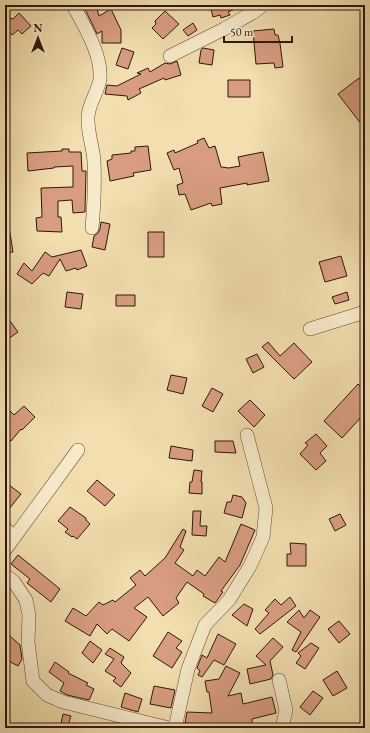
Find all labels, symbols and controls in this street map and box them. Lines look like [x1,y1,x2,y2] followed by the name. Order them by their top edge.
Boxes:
[18,18,58,58] north arrow
[224,18,292,44] scale bar
[34,21,43,35] text: N
[230,24,254,40] text: 50 m

